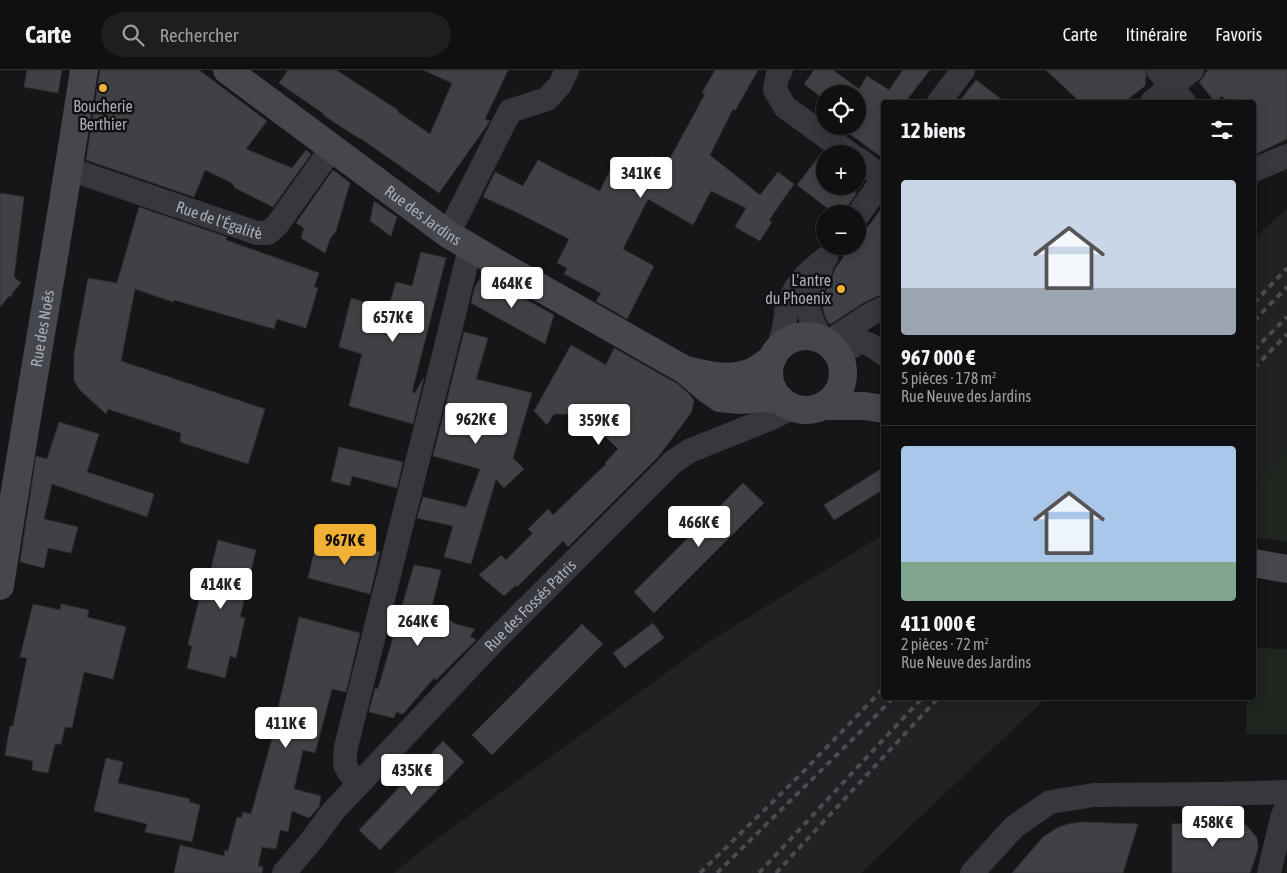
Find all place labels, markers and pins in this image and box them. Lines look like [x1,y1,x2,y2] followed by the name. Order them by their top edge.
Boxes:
[97,82,109,94] marker: Boucherie Berthier
[73,97,133,133] place label: Boucherie Berthier
[600,156,682,199] pin: 341K €
[471,266,553,309] pin: 464K €
[765,271,832,307] place label: L'antre du Phoenix
[835,283,847,295] marker: L'antre du Phoenix
[352,300,434,343] pin: 657K €
[435,402,517,445] pin: 962K €
[558,404,640,446] pin: 359K €
[658,506,740,548] pin: 466K €
[304,524,386,566] pin: 967K €
[180,568,262,610] pin: 414K €
[377,604,459,647] pin: 264K €
[245,706,327,749] pin: 411K €
[371,754,453,796] pin: 435K €
[1172,806,1254,848] pin: 458K €

